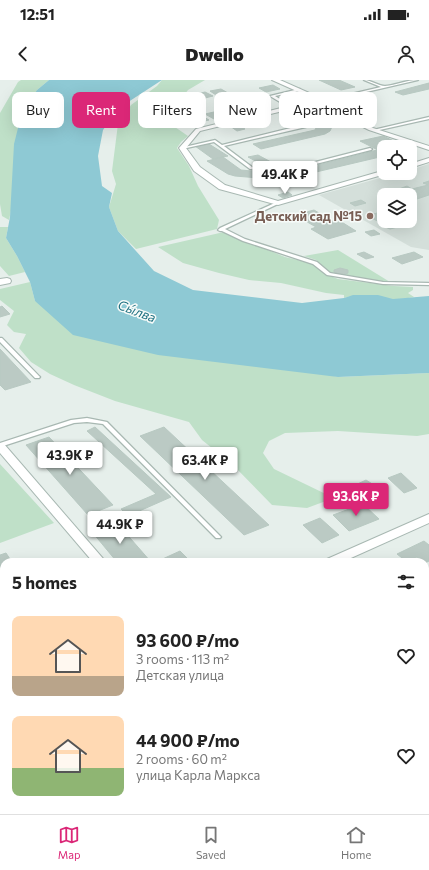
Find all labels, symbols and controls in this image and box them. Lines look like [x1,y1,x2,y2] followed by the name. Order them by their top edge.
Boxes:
[20,5,55,23] text: 12:51
[12,43,34,65] icon: back
[185,43,244,65] text: Dwello
[395,43,417,65] icon: person
[12,92,64,128] chip: Buy
[72,92,130,128] chip: Rent
[138,92,206,128] chip: Filters
[214,92,271,128] chip: New
[279,92,377,128] chip: Apartment
[377,140,417,228] map controls
[377,140,417,180] button: locate
[248,161,322,195] pin: 49.4K ₽
[261,166,309,182] text: 49.4K ₽
[377,188,417,228] button: layers
[255,208,362,224] place label: Детский сад №15
[365,211,375,221] marker: Детский сад №15
[116,296,159,326] water label: Сы́лва
[33,442,107,476] pin: 43.9K ₽
[47,447,93,463] text: 43.9K ₽
[168,447,242,481] pin: 63.4K ₽
[182,452,228,468] text: 63.4K ₽
[319,483,393,517] pin: 93.6K ₽
[333,488,379,504] text: 93.6K ₽
[83,511,157,545] pin: 44.9K ₽
[96,516,144,532] text: 44.9K ₽
[395,571,417,593] icon: filters
[12,572,77,593] text: 5 homes
[136,630,239,651] text: 93 600 ₽/mo
[44,632,92,680] icon: home
[395,645,417,667] icon: heart
[136,651,229,667] text: 3 rooms · 113 m²
[136,667,224,683] text: Детская улица
[136,730,240,751] text: 44 900 ₽/mo
[44,732,92,780] icon: home
[395,745,417,767] icon: heart
[136,751,227,767] text: 2 rooms · 60 m²
[136,767,260,783] text: улица Карла Маркса
[58,824,80,861] tab: Map
[196,824,226,861] tab: Saved
[341,824,371,861] tab: Home

